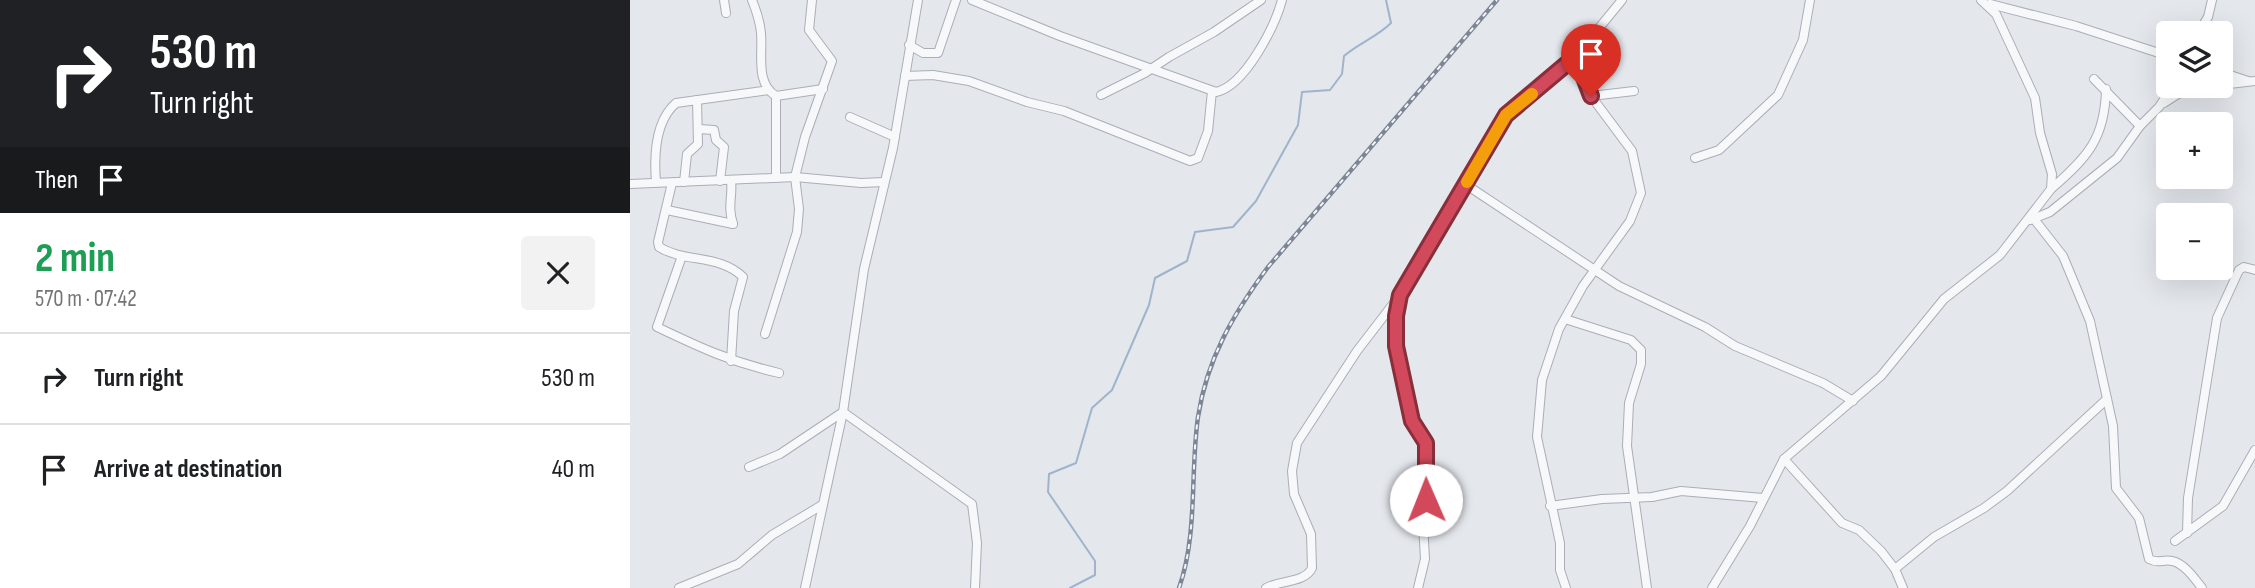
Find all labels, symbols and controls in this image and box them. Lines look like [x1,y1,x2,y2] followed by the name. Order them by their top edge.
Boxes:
[2156,21,2233,280] map controls
[2156,21,2233,98] button: layers
[150,24,257,83] text: 530 m
[1561,24,1621,96] pin
[35,28,126,119] icon: right
[1572,35,1610,73] icon: arrive
[150,84,254,123] text: Turn right
[2156,112,2233,189] button: +
[92,161,130,199] icon: arrive
[35,165,78,196] text: Then
[2156,203,2233,280] button: −
[35,233,115,284] text: 2 min
[521,236,595,310] button: close
[35,285,137,313] text: 570 m · 07:42
[35,360,73,398] icon: right
[94,363,183,394] text: Turn right
[541,363,595,394] text: 530 m
[35,451,73,489] icon: arrive
[94,454,282,485] text: Arrive at destination
[552,454,595,485] text: 40 m
[1389,463,1463,537] position arrow

